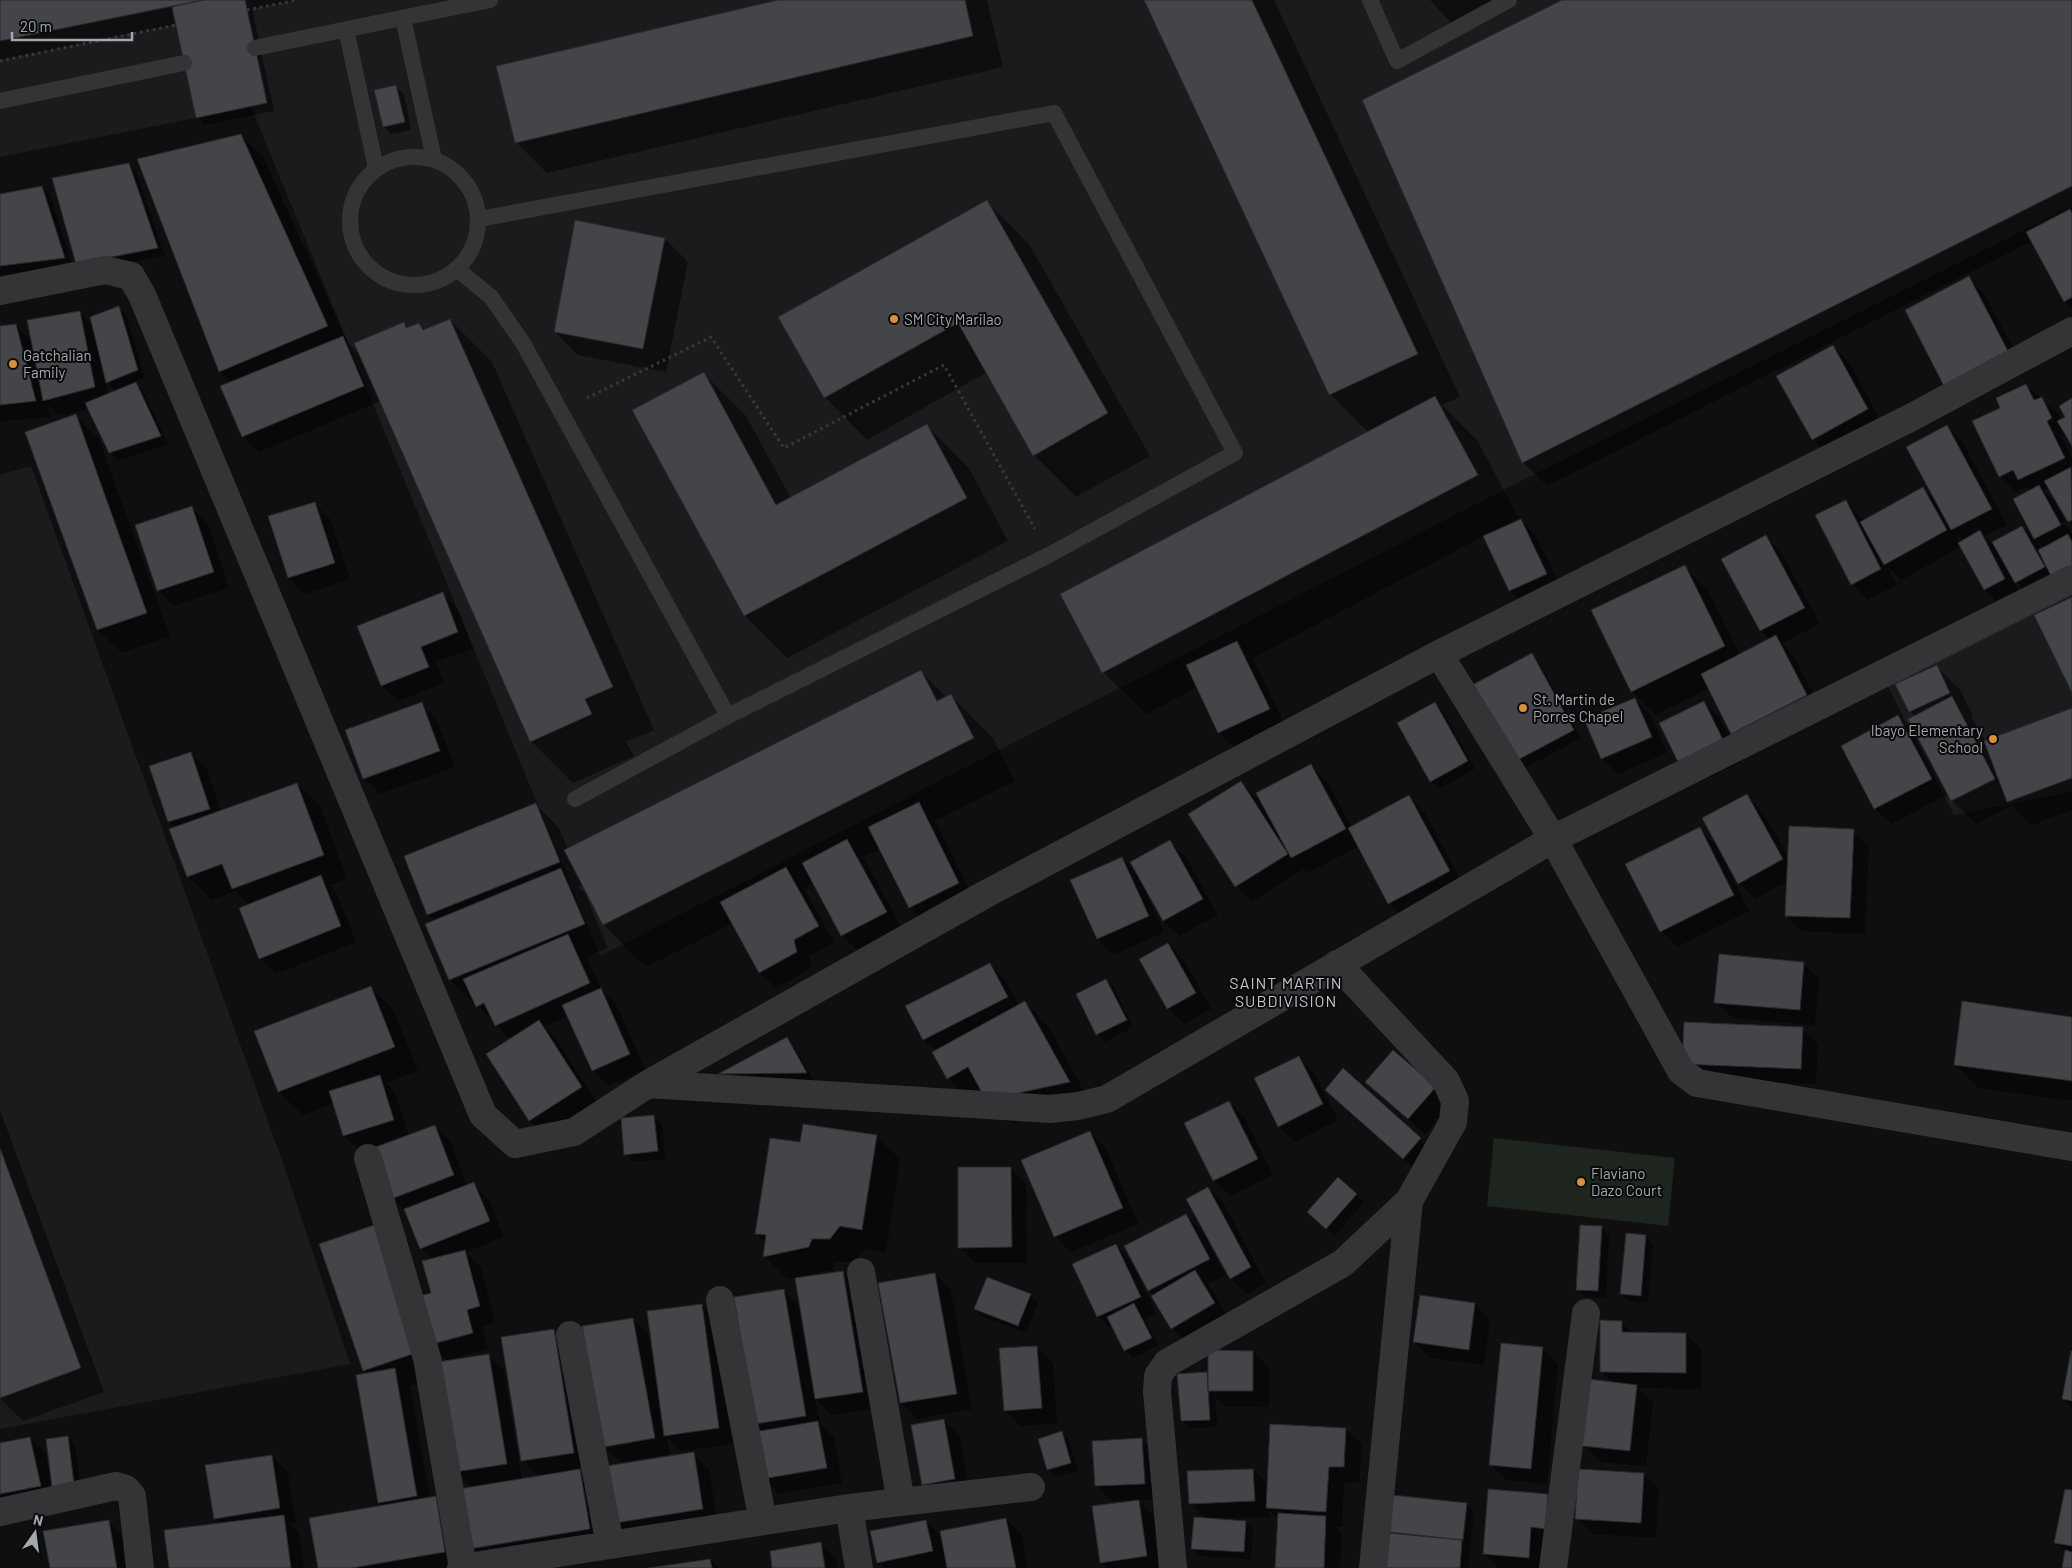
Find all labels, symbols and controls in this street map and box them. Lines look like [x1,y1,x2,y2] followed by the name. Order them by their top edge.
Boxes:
[12,10,132,42] scale bar
[20,17,52,35] text: 20 m
[904,310,1002,328] place label: SM City Marilao
[888,313,900,325] marker: SM City Marilao
[23,346,92,381] place label: Gatchalian Family
[7,358,19,370] marker: Gatchalian Family
[1533,690,1623,725] place label: St. Martin de Porres Chapel
[1517,702,1529,714] marker: St. Martin de Porres Chapel
[1871,721,1983,756] place label: Ibayo Elementary School
[1987,733,1999,745] marker: Ibayo Elementary School
[1229,973,1343,1010] district label: SAINT MARTIN SUBDIVISION
[1591,1164,1662,1199] place label: Flaviano Dazo Court
[1575,1176,1587,1188] marker: Flaviano Dazo Court
[10,1508,60,1558] north arrow
[32,1511,45,1529] text: N

